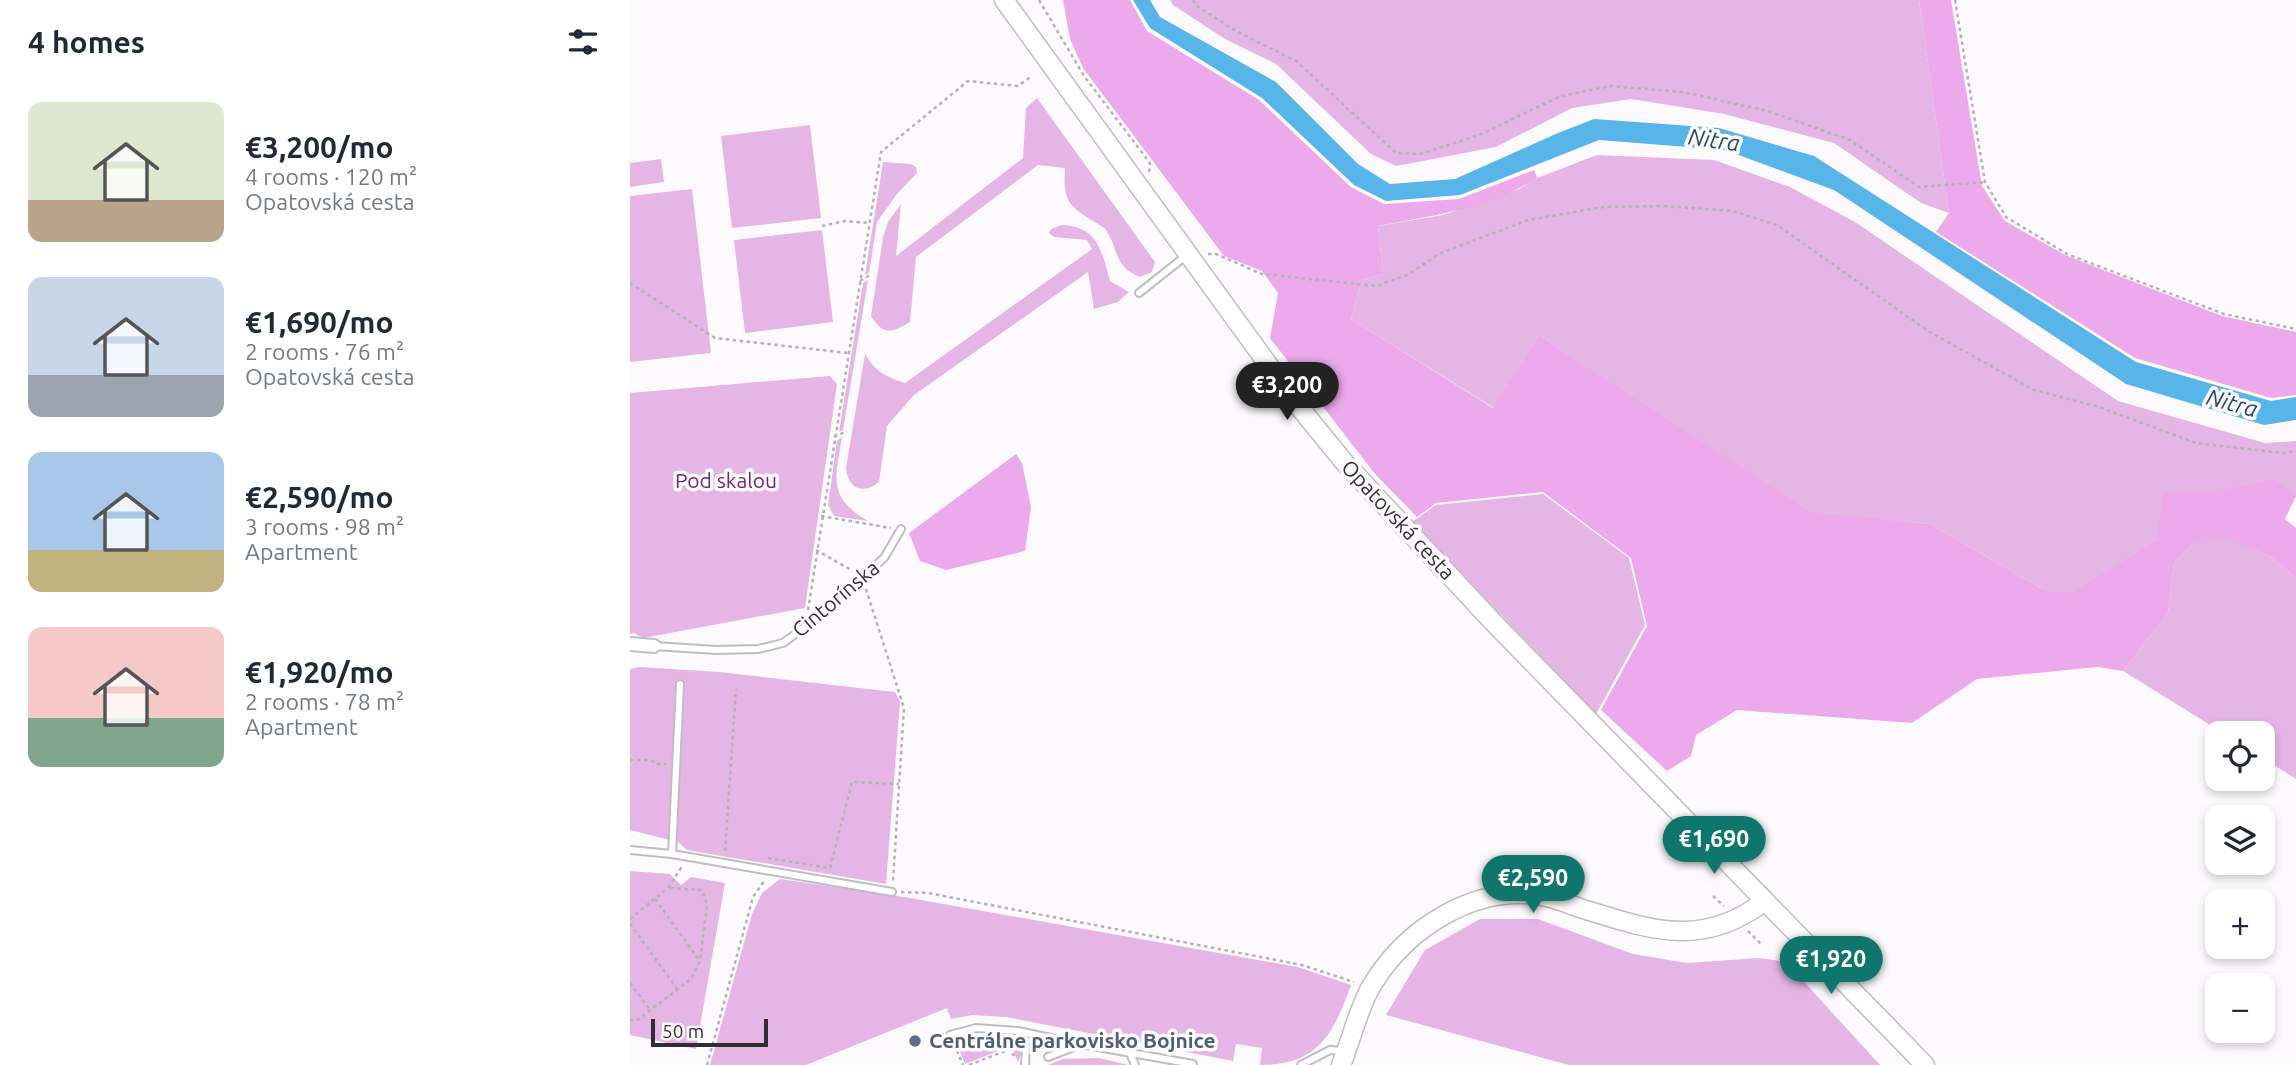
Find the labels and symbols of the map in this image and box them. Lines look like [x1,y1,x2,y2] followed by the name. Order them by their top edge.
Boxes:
[1687,124,1741,155] water label: Nitra
[1230,362,1344,422] pin: €3,200
[2204,384,2260,421] water label: Nitra
[1337,455,1460,584] street label: Opatovská cesta
[675,468,777,492] park label: Pod skalou
[787,555,884,641] street label: Cintorínska
[1657,816,1771,876] pin: €1,690
[1476,856,1590,915] pin: €2,590
[1774,936,1888,996] pin: €1,920
[651,1016,768,1048] scale bar
[929,1028,1216,1052] place label: Centrálne parkovisko Bojnice
[907,1033,923,1049] marker: Centrálne parkovisko Bojnice

